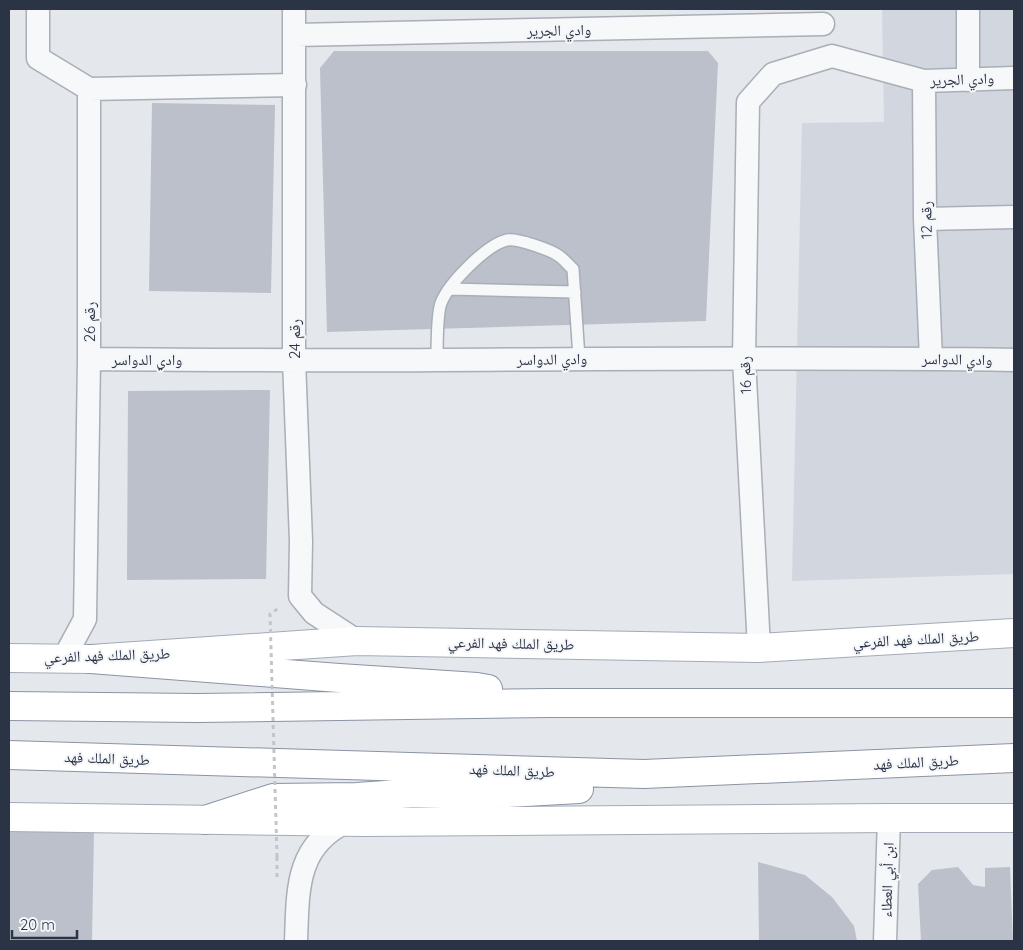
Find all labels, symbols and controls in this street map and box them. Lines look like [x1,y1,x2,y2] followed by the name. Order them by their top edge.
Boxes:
[526,20,591,43] street label: وادي الجرير
[929,68,994,92] street label: وادي الجرير
[916,201,937,239] street label: رقم 12
[80,302,100,342] street label: رقم 26
[285,319,305,359] street label: رقم 24
[516,349,587,372] street label: وادي الدواسر
[921,349,992,372] street label: وادي الدواسر
[111,350,182,371] street label: وادي الدواسر
[735,356,756,394] street label: رقم 16
[852,626,980,655] street label: طريق الملك فهد الفرعي
[448,632,574,656] street label: طريق الملك فهد الفرعي
[44,643,171,670] street label: طريق الملك فهد الفرعي
[64,747,150,770] street label: طريق الملك فهد
[873,750,959,775] street label: طريق الملك فهد
[469,759,555,782] street label: طريق الملك فهد
[876,842,901,918] street label: ابن أبي العطاء
[12,908,78,940] scale bar
[20,915,55,934] text: 20 m

